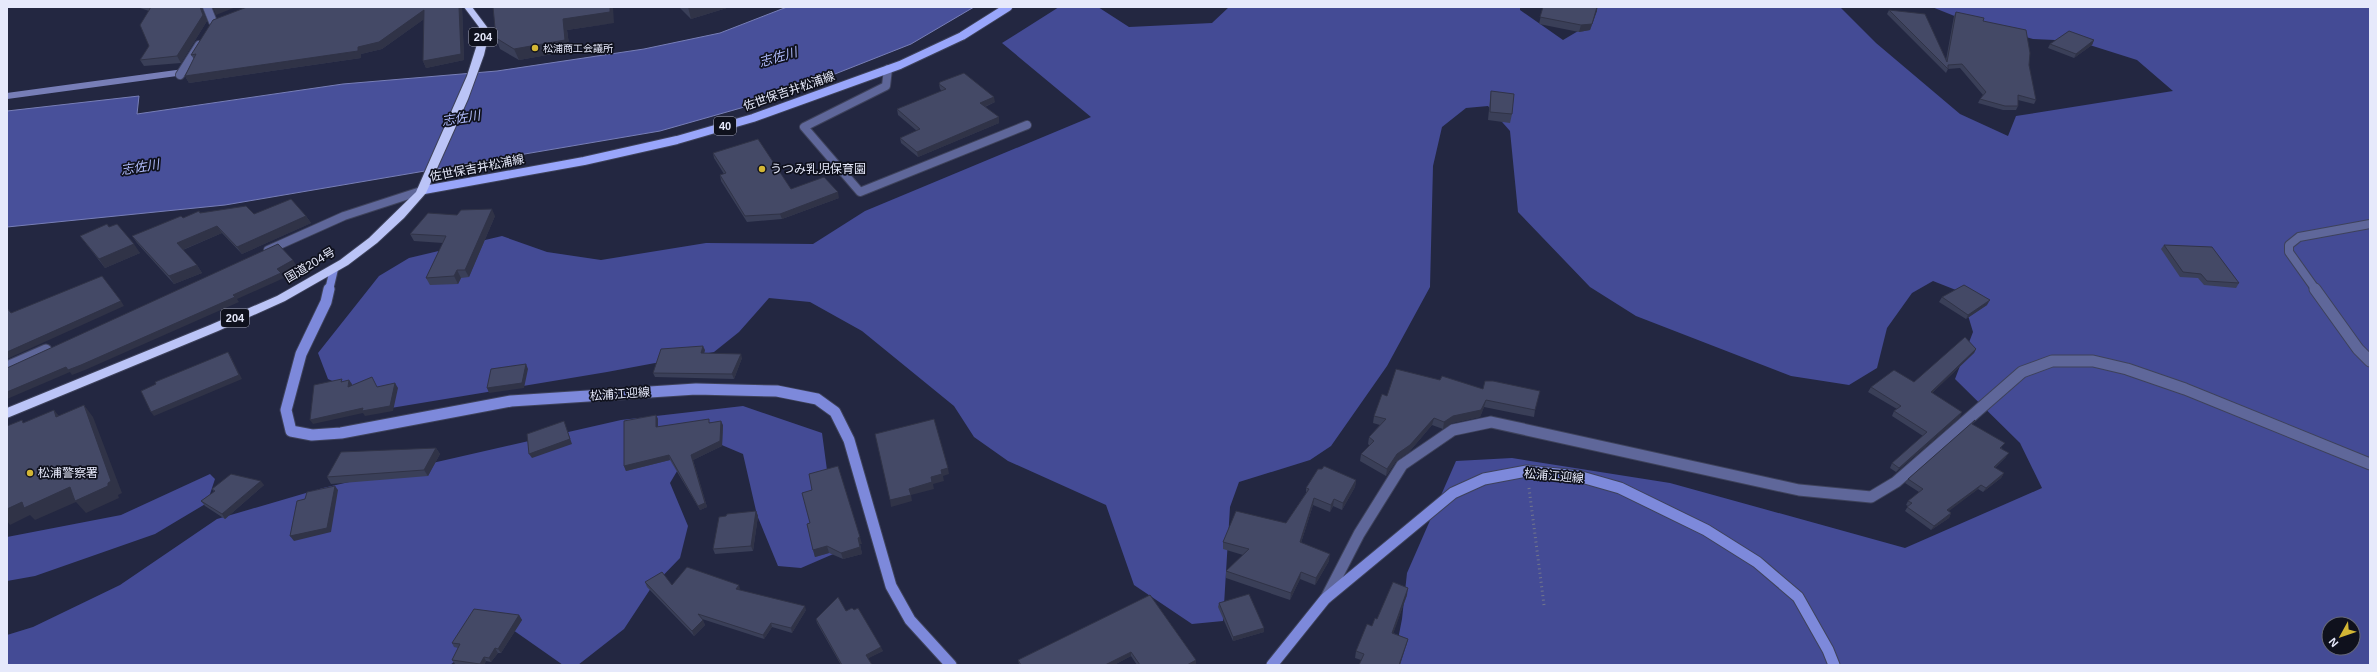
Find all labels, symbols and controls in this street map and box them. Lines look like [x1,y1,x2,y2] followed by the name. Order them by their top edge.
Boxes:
[469,28,497,46] road number: 204
[530,43,540,53] marker: 松浦商工会議所
[543,43,613,54] place label: 松浦商工会議所
[757,44,801,70] water label: 志佐川
[741,69,837,113] street label: 佐世保吉井松浦線
[441,107,483,128] water label: 志佐川
[714,117,736,135] road number: 40
[429,152,525,184] street label: 佐世保吉井松浦線
[120,156,162,177] water label: 志佐川
[770,162,866,176] place label: うつみ乳児保育園
[757,164,767,174] marker: うつみ乳児保育園
[282,245,338,285] street label: 国道204号
[221,309,249,327] road number: 204
[590,385,650,403] street label: 松浦江迎線
[38,466,98,480] place label: 松浦警察署
[1523,466,1585,486] street label: 松浦江迎線
[25,468,35,478] marker: 松浦警察署
[2321,616,2361,656] north arrow
[2326,635,2340,649] text: N

